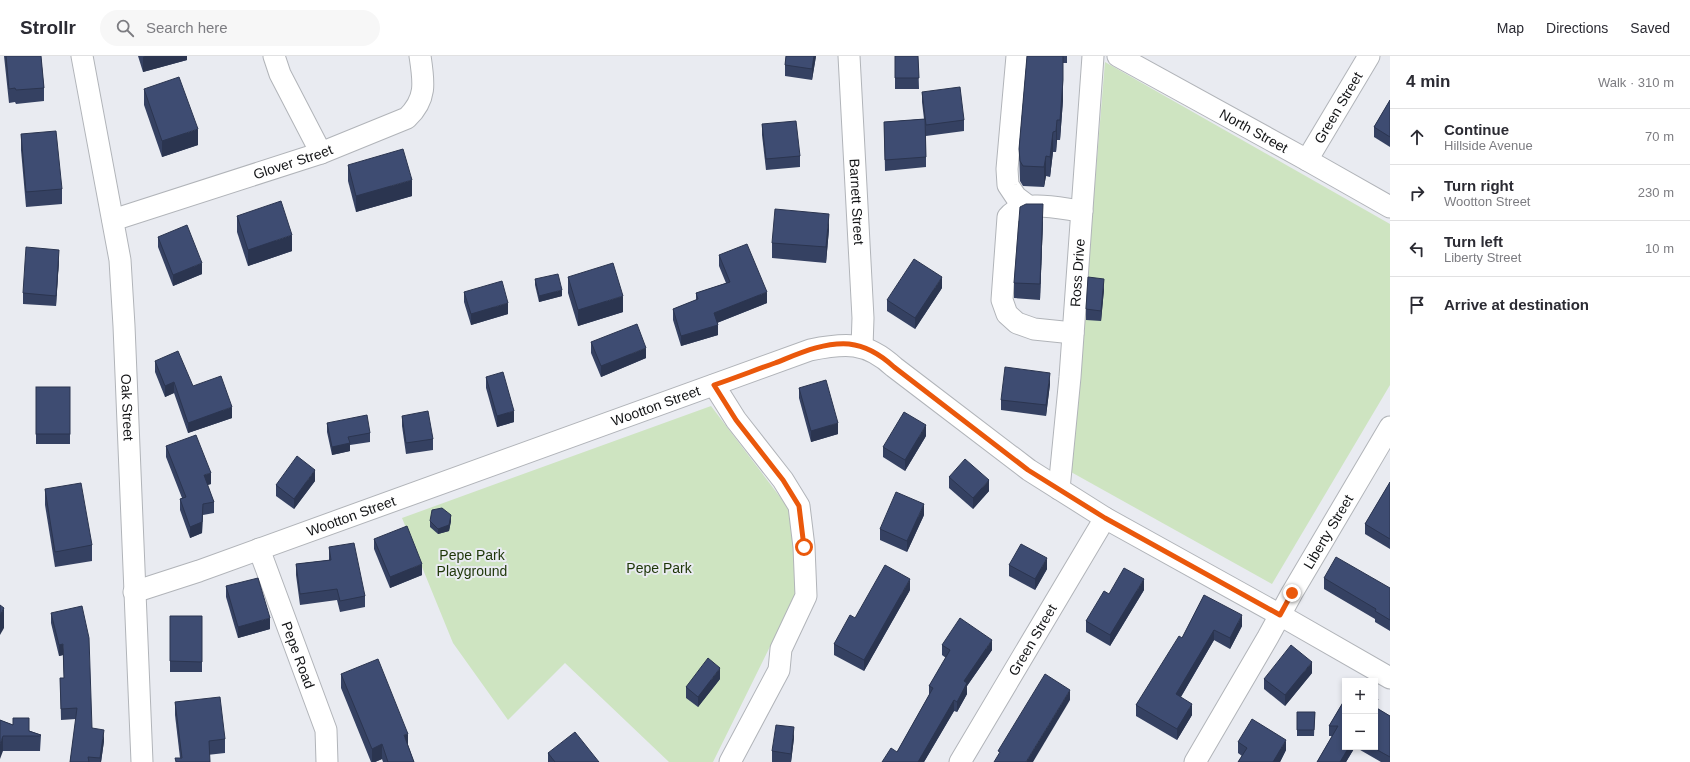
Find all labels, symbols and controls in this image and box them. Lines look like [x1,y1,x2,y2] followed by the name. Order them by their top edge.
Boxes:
[100,10,380,46] search box
[20,17,76,38] text: Strollr
[114,17,136,39] icon: search
[146,19,228,36] text: Search here
[1497,20,1524,36] text: Map
[1546,20,1608,36] text: Directions
[1630,20,1670,36] text: Saved
[1311,69,1366,146] street label: Green Street
[1406,72,1450,91] text: 4 min
[1598,75,1674,90] text: Walk · 310 m
[1217,106,1291,156] street label: North Street
[1444,121,1509,138] text: Continue
[1406,126,1428,148] icon: ahead
[1645,129,1674,144] text: 70 m
[1444,138,1533,153] text: Hillside Avenue
[251,141,335,182] street label: Glover Street
[846,158,867,246] street label: Barnett Street
[1444,177,1514,194] text: Turn right
[1406,182,1428,204] icon: right
[1638,185,1674,200] text: 230 m
[1444,194,1530,209] text: Wootton Street
[1444,233,1503,250] text: Turn left
[1067,238,1088,308] street label: Ross Drive
[1406,238,1428,260] icon: left
[1645,241,1674,256] text: 10 m
[1444,250,1521,265] text: Liberty Street
[1406,294,1428,316] icon: arrive
[1444,296,1589,313] text: Arrive at destination
[118,374,137,441] street label: Oak Street
[609,382,702,429] street label: Wootton Street
[1300,492,1356,572] street label: Liberty Street
[304,493,398,539] street label: Wootton Street
[795,538,813,556] route start
[437,547,507,579] park label: Pepe Park Playground
[626,560,693,576] park label: Pepe Park
[1283,584,1301,602] route end
[1005,601,1060,679] street label: Green Street
[279,619,318,691] street label: Pepe Road
[1342,678,1378,750] map controls
[1342,678,1378,714] button: +
[1342,714,1378,750] button: −

